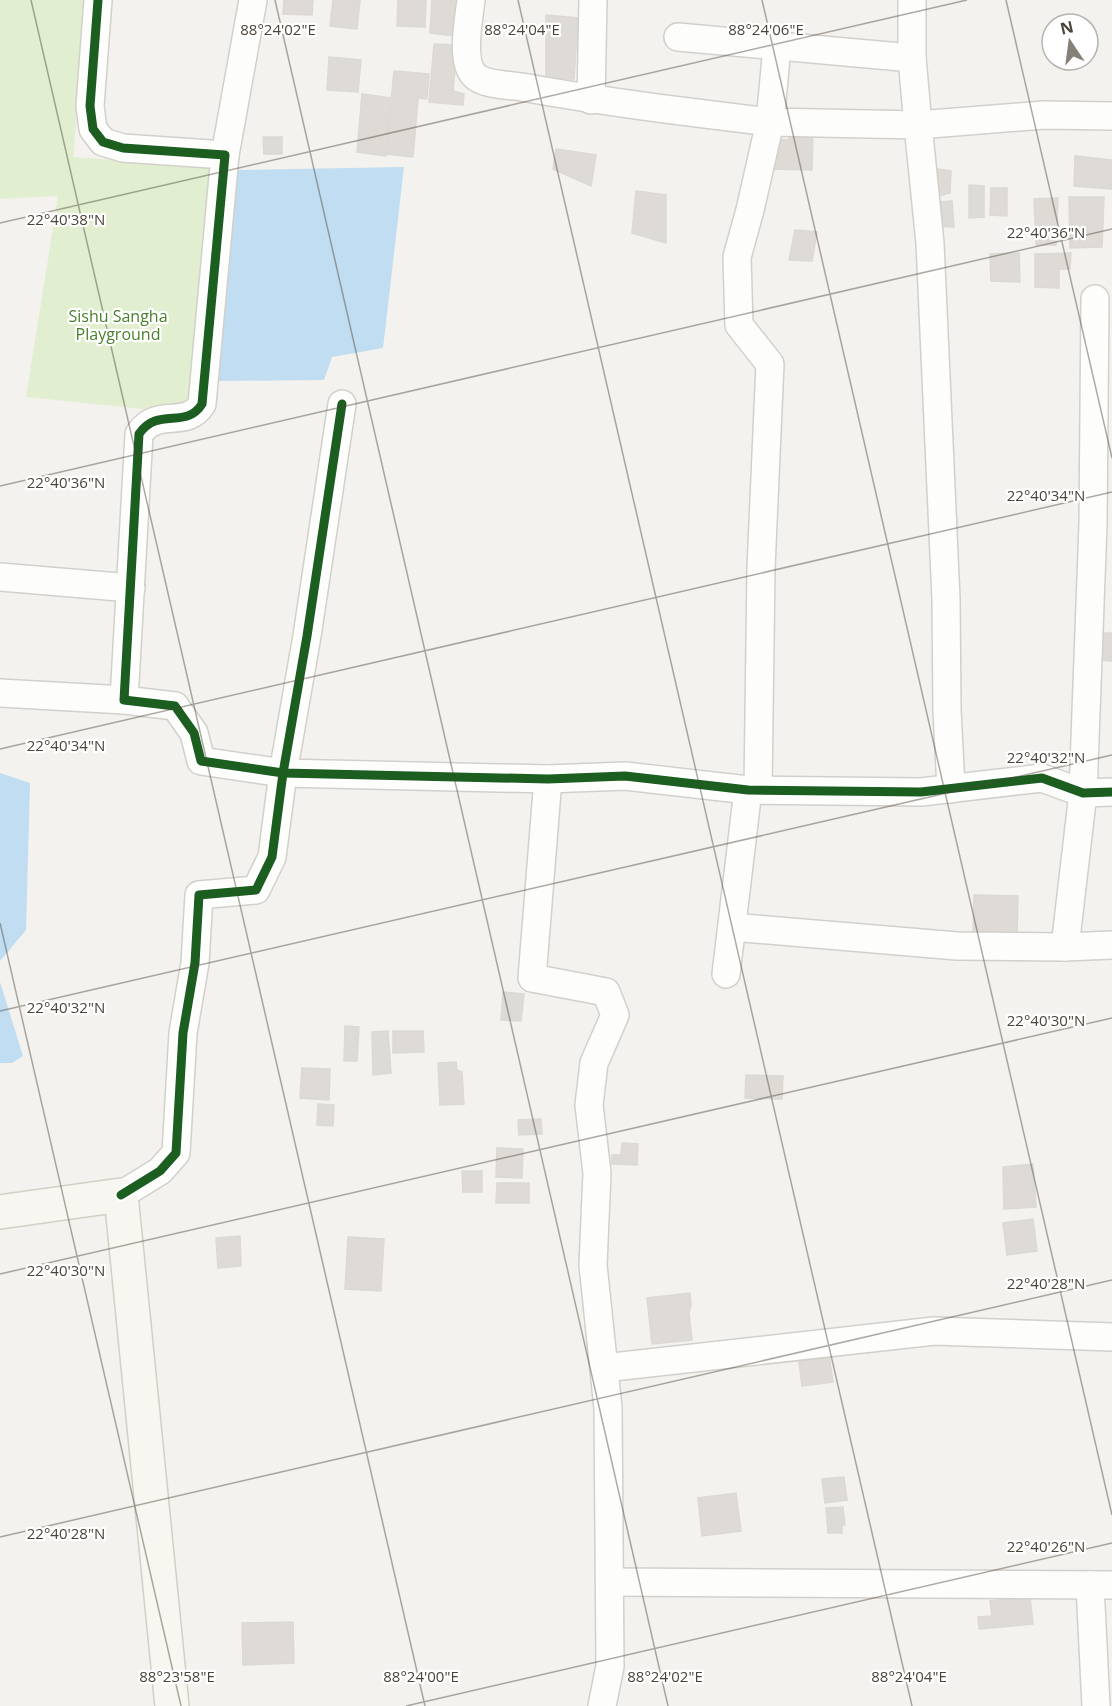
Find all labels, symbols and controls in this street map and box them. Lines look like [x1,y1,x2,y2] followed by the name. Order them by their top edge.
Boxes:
[1040,12,1100,72] north arrow
[1058,15,1075,40] text: N
[240,19,316,39] text: 88°24'02"E
[484,19,560,39] text: 88°24'04"E
[728,19,804,39] text: 88°24'06"E
[27,209,105,229] text: 22°40'38"N
[1007,222,1085,242] text: 22°40'36"N
[68,305,168,345] park label: Sishu Sangha Playground
[27,472,105,492] text: 22°40'36"N
[1007,485,1085,505] text: 22°40'34"N
[27,735,105,755] text: 22°40'34"N
[1007,747,1085,767] text: 22°40'32"N
[27,997,105,1017] text: 22°40'32"N
[1007,1010,1085,1030] text: 22°40'30"N
[27,1260,105,1280] text: 22°40'30"N
[1007,1273,1085,1293] text: 22°40'28"N
[27,1523,105,1543] text: 22°40'28"N
[1007,1536,1085,1556] text: 22°40'26"N
[139,1666,215,1686] text: 88°23'58"E
[383,1666,459,1686] text: 88°24'00"E
[627,1666,703,1686] text: 88°24'02"E
[871,1666,947,1686] text: 88°24'04"E

